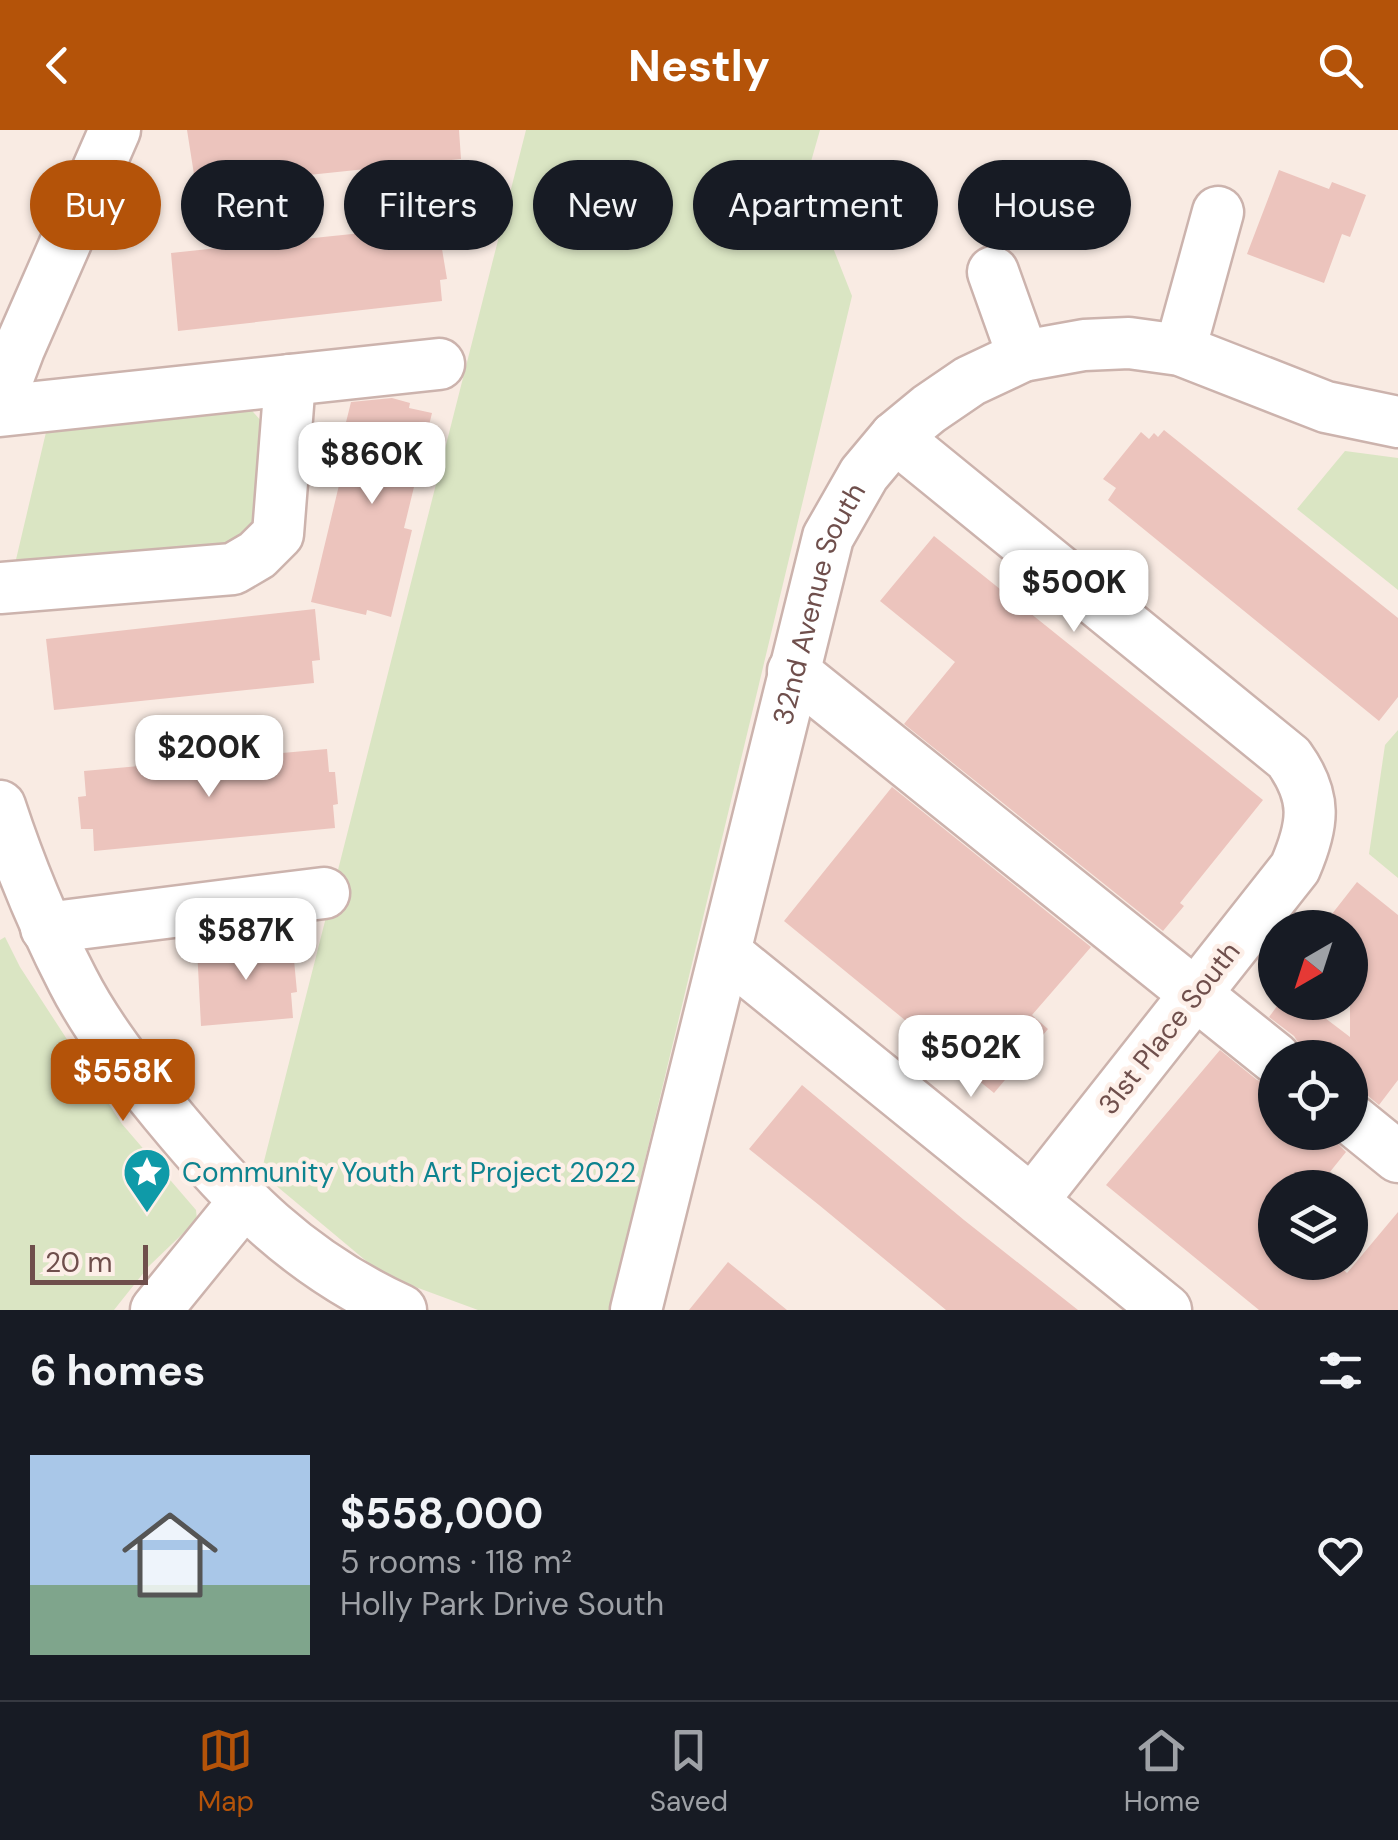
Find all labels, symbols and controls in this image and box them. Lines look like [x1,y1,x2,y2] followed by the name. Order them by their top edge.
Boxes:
[628,36,770,95] text: Nestly
[30,38,85,93] icon: back
[1313,38,1368,93] icon: search
[30,160,161,250] chip: Buy
[181,160,324,250] chip: Rent
[344,160,513,250] chip: Filters
[533,160,673,250] chip: New
[693,160,938,250] chip: Apartment
[958,160,1131,250] chip: House
[302,422,442,507] pin: $860K
[320,433,424,475] text: $860K
[764,476,874,728] street label: 32nd Avenue South
[1004,550,1144,635] pin: $500K
[1021,561,1127,603] text: $500K
[139,715,279,800] pin: $200K
[157,726,261,768] text: $200K
[176,898,316,983] pin: $587K
[197,909,295,951] text: $587K
[1258,910,1368,1020] north arrow
[1258,910,1368,1280] map controls
[1090,934,1248,1122] street label: 31st Place South
[901,1015,1041,1100] pin: $502K
[921,1026,1022,1068] text: $502K
[53,1039,193,1124] pin: $558K
[1258,1040,1368,1150] button: locate
[73,1050,173,1092] text: $558K
[121,1146,173,1214] place icon: Community Youth Art Project 2022
[182,1154,636,1191] place label: Community Youth Art Project 2022
[1258,1170,1368,1280] button: layers
[30,1240,148,1284] scale bar
[45,1244,112,1281] text: 20 m
[30,1343,205,1398] text: 6 homes
[1313,1343,1368,1398] icon: filters
[340,1486,543,1541] text: $558,000
[110,1495,230,1615] icon: home
[1313,1528,1368,1583] icon: heart
[340,1541,572,1583] text: 5 rooms · 118 m²
[340,1583,664,1625] text: Holly Park Drive South
[198,1723,254,1820] tab: Map
[650,1723,728,1820] tab: Saved
[1124,1723,1200,1820] tab: Home

